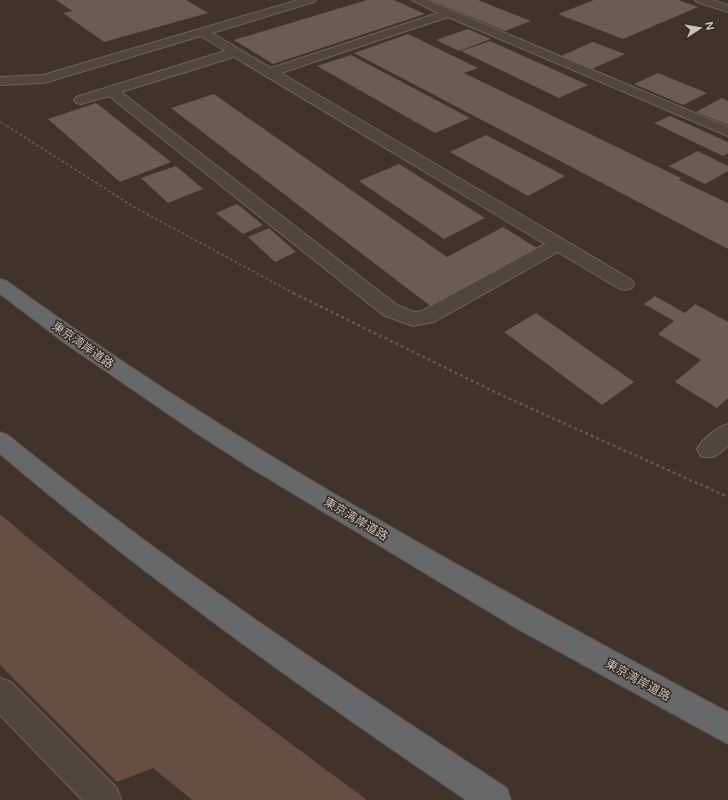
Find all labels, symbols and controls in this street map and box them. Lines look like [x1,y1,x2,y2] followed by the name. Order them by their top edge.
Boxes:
[680,8,720,48] north arrow
[702,21,717,32] text: N
[49,319,117,371] street label: 東京湾岸道路
[322,494,390,544] street label: 東京湾岸道路
[603,656,673,704] street label: 東京湾岸道路

